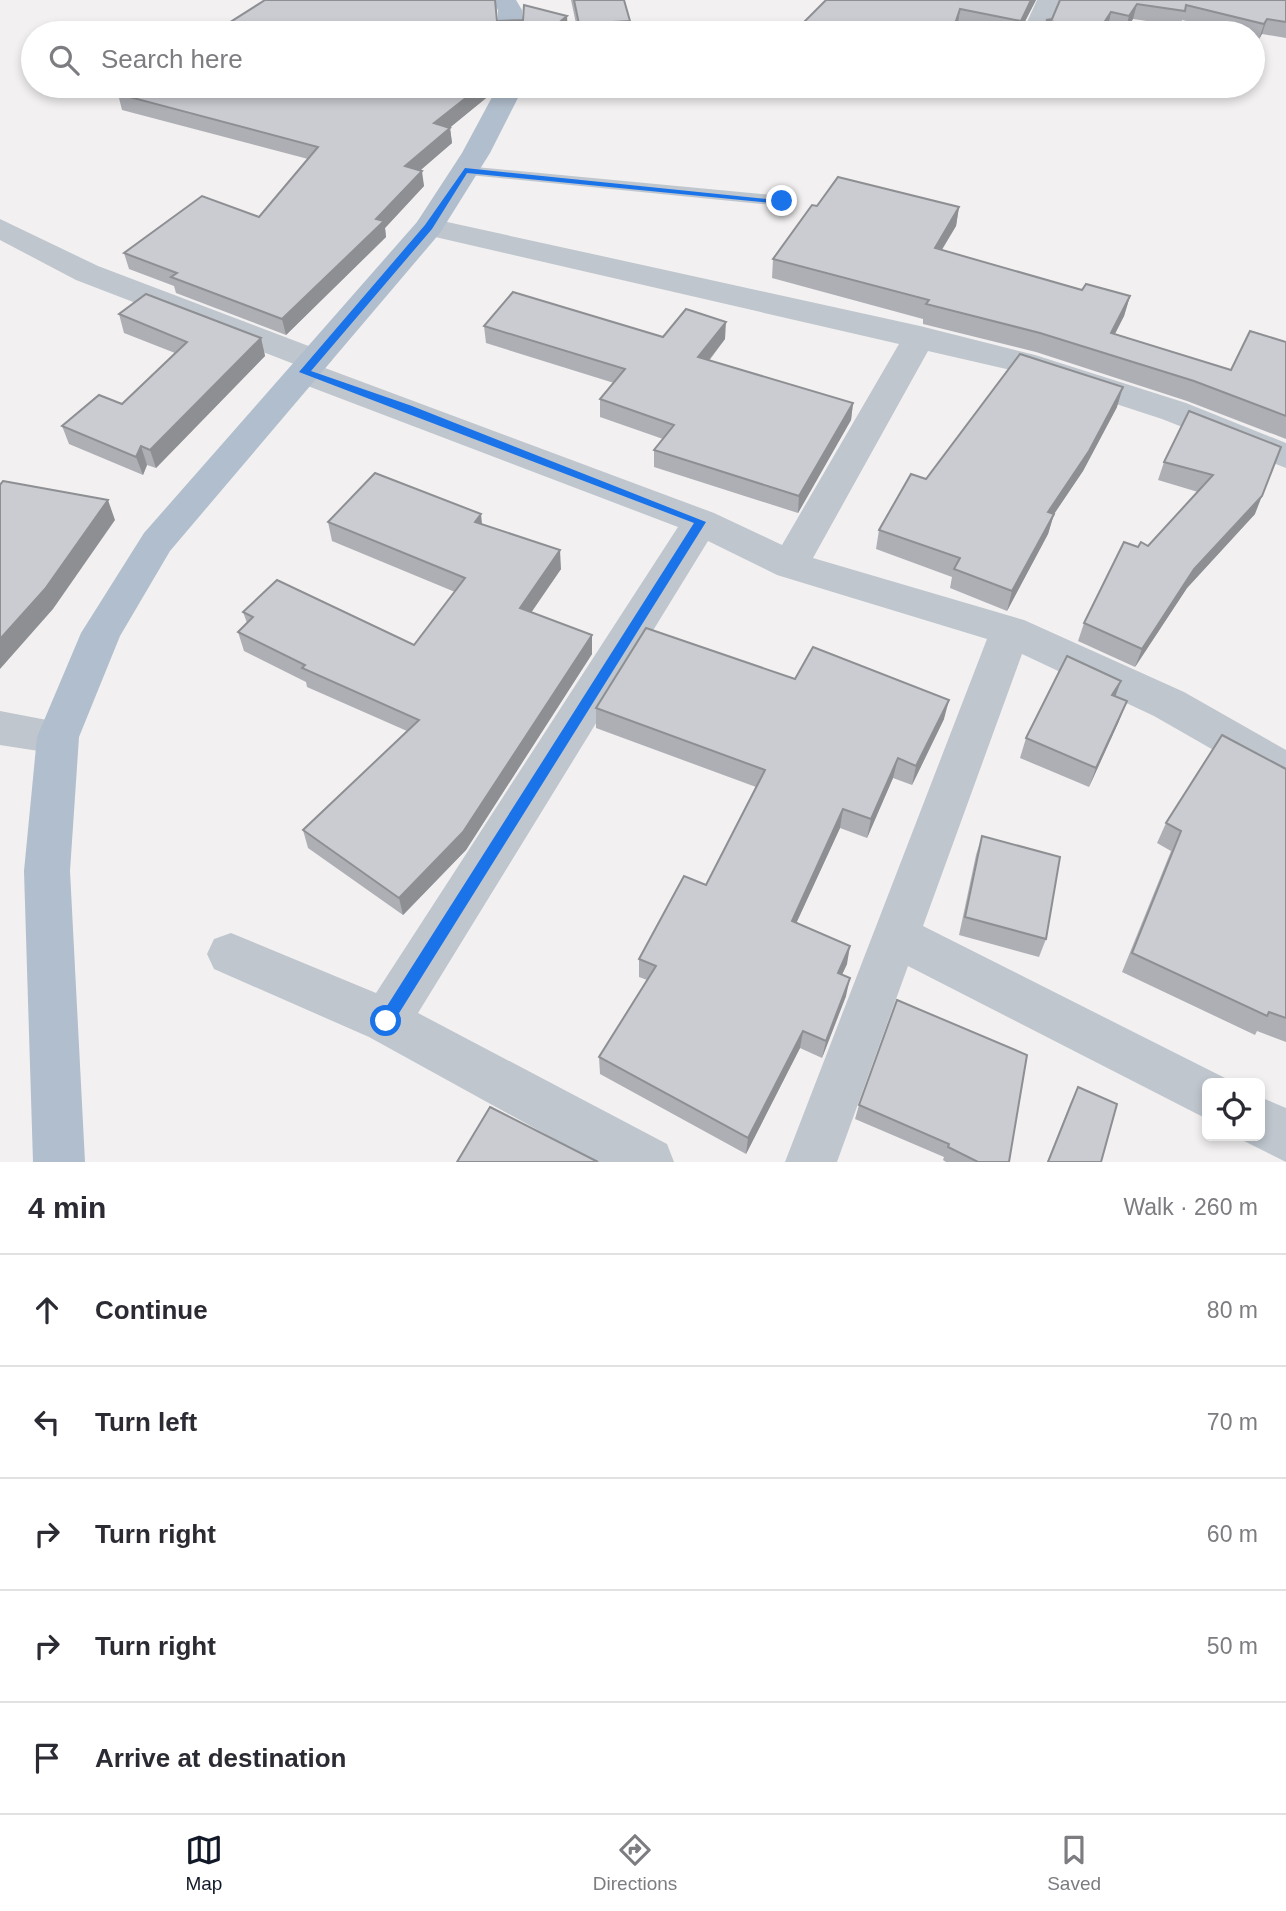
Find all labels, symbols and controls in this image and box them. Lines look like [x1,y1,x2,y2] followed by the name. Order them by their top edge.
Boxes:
[21,21,1265,98] search box
[45,41,83,79] icon: search
[101,44,243,74] text: Search here
[766,185,797,216] route end
[370,1005,401,1036] route start
[1202,1078,1265,1141] map controls
[1202,1078,1265,1141] button: locate
[28,1191,106,1224] text: 4 min
[1123,1194,1258,1220] text: Walk · 260 m
[28,1291,66,1329] icon: ahead
[95,1295,208,1325] text: Continue
[1207,1297,1258,1323] text: 80 m
[28,1403,66,1441] icon: left
[95,1407,197,1437] text: Turn left
[1207,1409,1258,1435] text: 70 m
[28,1515,66,1553] icon: right
[95,1519,216,1549] text: Turn right
[1207,1521,1258,1547] text: 60 m
[28,1627,66,1665] icon: right
[95,1631,216,1661] text: Turn right
[1207,1633,1258,1659] text: 50 m
[28,1739,66,1777] icon: arrive
[95,1743,346,1773] text: Arrive at destination
[185,1831,223,1895] tab: Map
[593,1831,677,1895] tab: Directions
[1047,1831,1101,1895] tab: Saved

